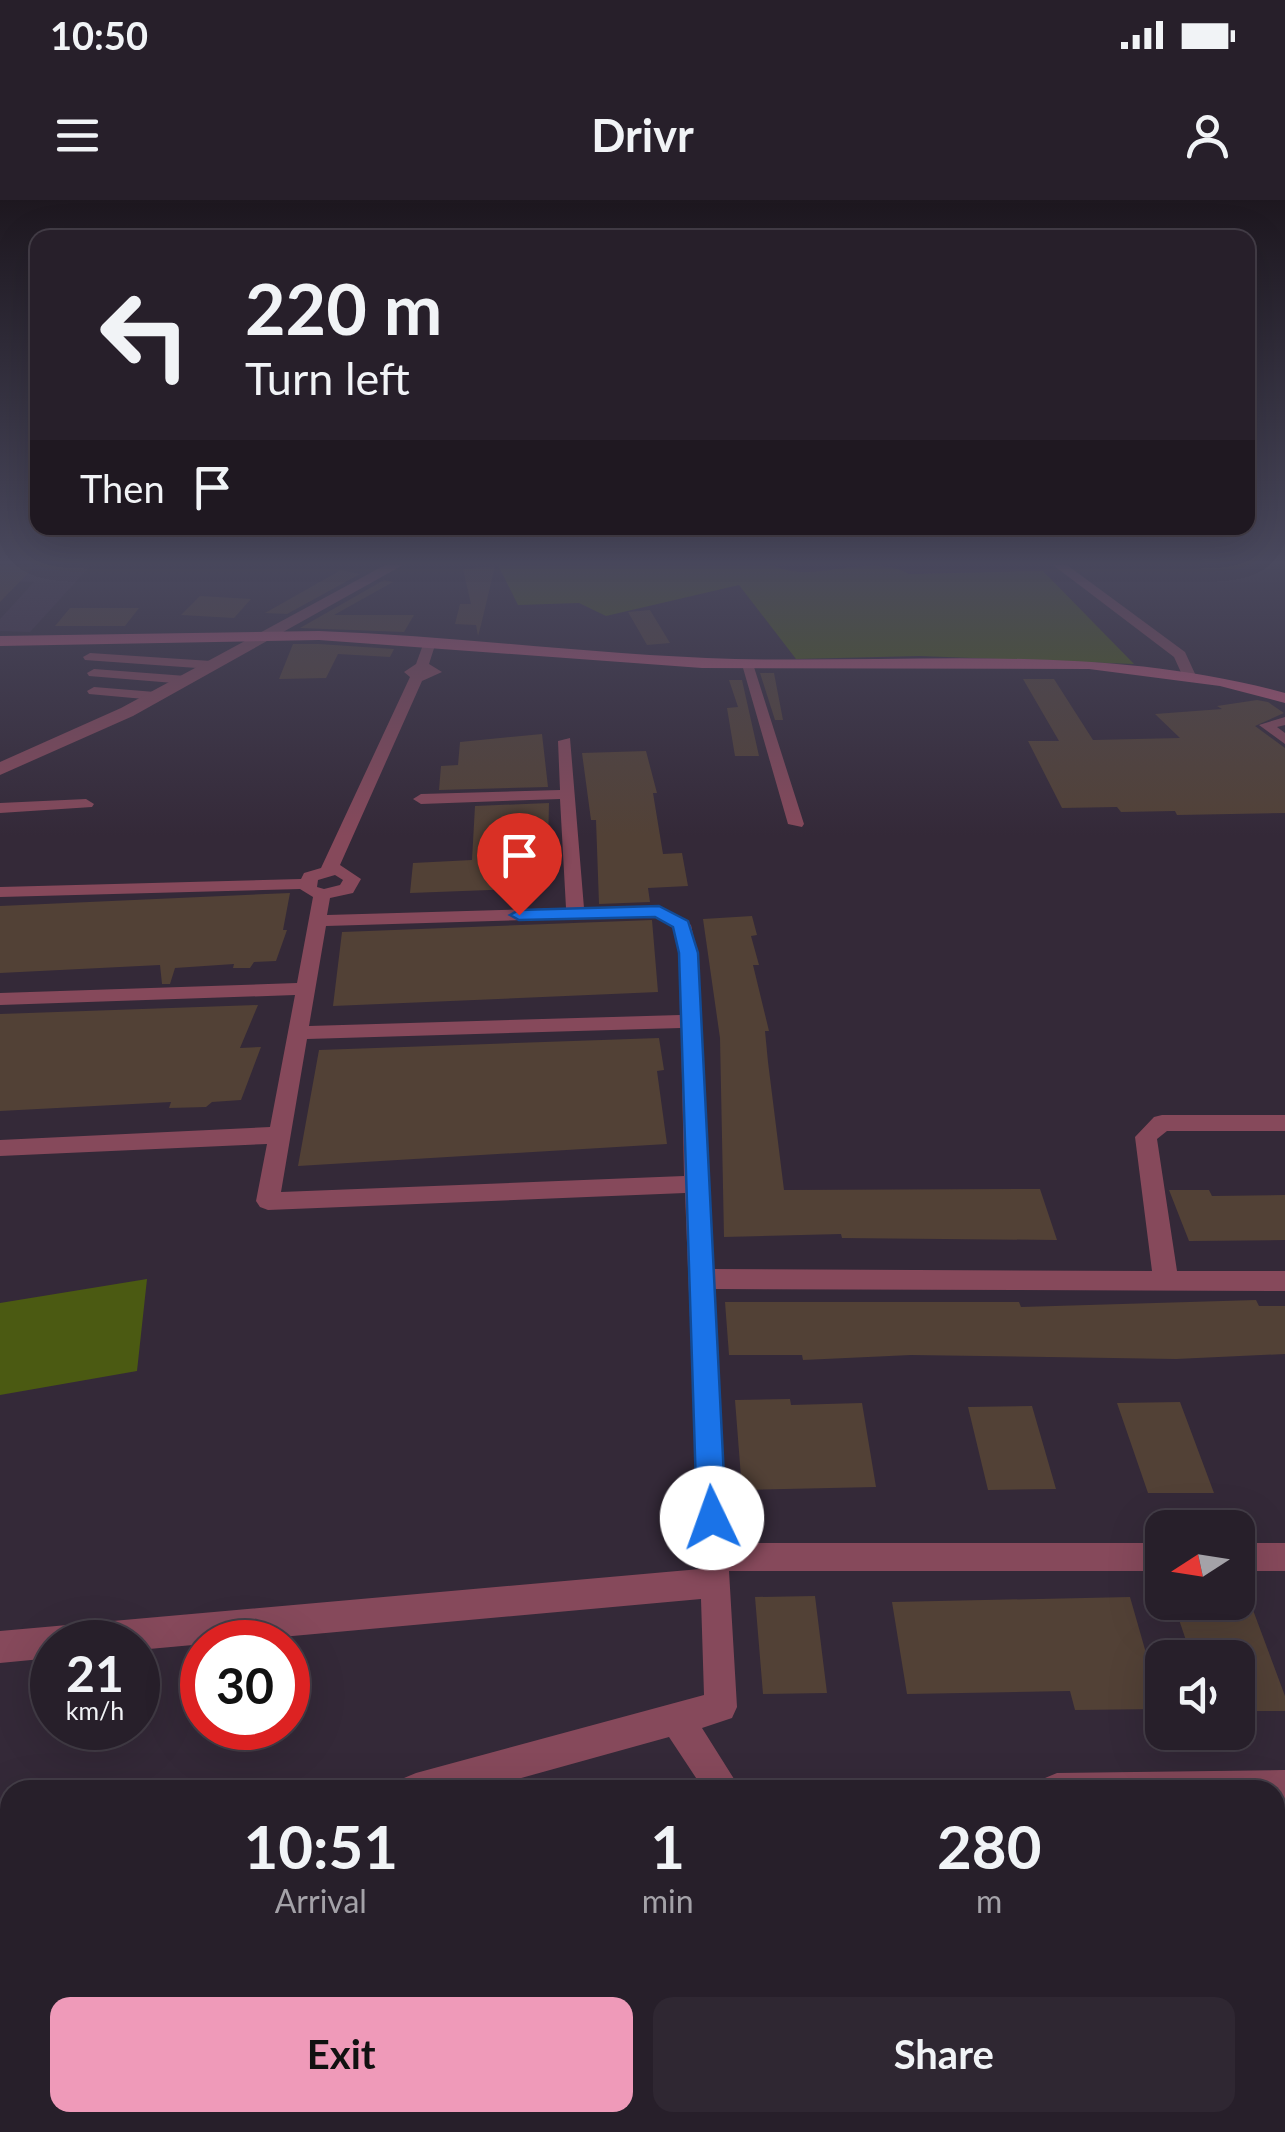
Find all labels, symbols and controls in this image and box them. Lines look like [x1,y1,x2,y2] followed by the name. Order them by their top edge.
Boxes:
[50,12,148,58] text: 10:50
[50,108,105,163] icon: menu
[591,108,694,162] text: Drivr
[1180,108,1235,163] icon: person
[245,266,442,350] text: 220 m
[80,270,210,400] icon: left
[245,351,410,405] text: Turn left
[185,460,240,515] icon: arrive
[80,465,165,511] text: Then
[477,813,562,916] pin
[492,828,547,883] icon: arrive
[660,1466,764,1570] position arrow
[1145,1510,1255,1620] north arrow
[1145,1510,1255,1750] map controls
[180,1620,310,1750] speed limit sign: 30
[1145,1640,1255,1750] button: sound
[66,1643,124,1703] text: 21
[66,1695,124,1725] text: km/h
[244,1810,398,1882] text: 10:51
[650,1810,685,1882] text: 1
[937,1810,1041,1882] text: 280
[275,1881,367,1920] text: Arrival
[642,1881,694,1920] text: min
[976,1881,1002,1920] text: m
[50,1997,633,2112] button: Exit
[653,1997,1235,2112] button: Share

